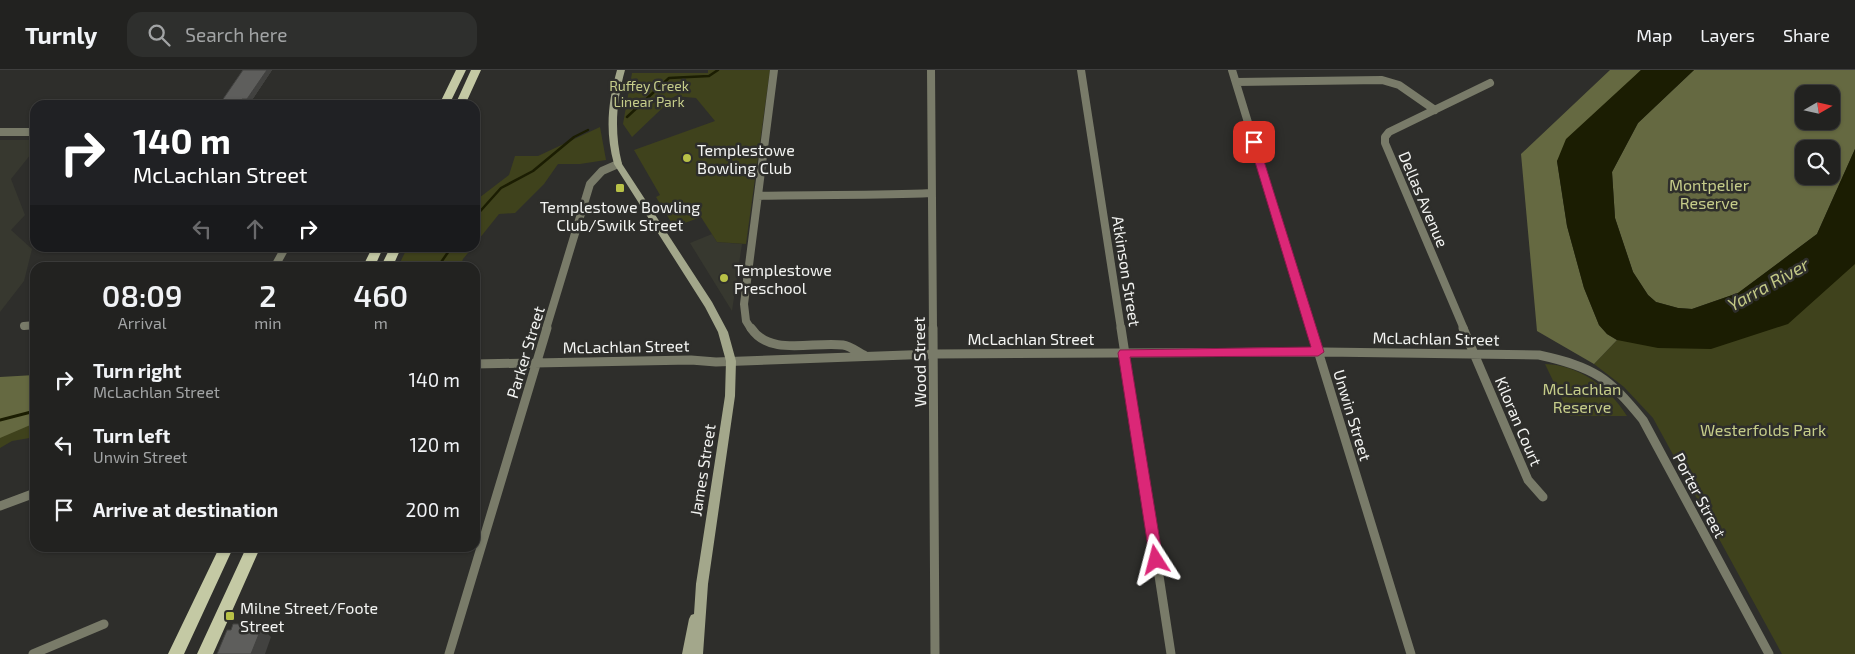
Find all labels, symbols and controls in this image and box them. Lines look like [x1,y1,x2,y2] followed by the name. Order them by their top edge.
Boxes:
[127,12,477,57] search box
[25,20,97,49] text: Turnly
[145,21,173,49] icon: search
[185,23,287,46] text: Search here
[1636,24,1672,46] text: Map
[1700,24,1755,46] text: Layers
[1783,24,1830,46] text: Share
[609,77,689,110] park label: Ruffey Creek Linear Park
[1795,85,1840,130] north arrow
[1795,85,1840,185] map controls
[133,119,231,161] text: 140 m
[50,120,115,185] icon: right
[1233,121,1275,163] pin
[1240,128,1268,156] icon: arrive
[697,140,795,177] place label: Templestowe Bowling Club
[1795,140,1840,185] button: search
[1395,148,1453,250] street label: Dellas Avenue
[681,152,693,164] marker: Templestowe Bowling Club
[133,161,307,187] text: McLachlan Street
[1669,175,1750,212] park label: Montpelier Reserve
[614,182,626,194] marker: Templestowe Bowling Club/Swilk Street
[540,197,700,234] place label: Templestowe Bowling Club/Swilk Street
[1109,214,1145,328] street label: Atkinson Street
[188,215,216,243] icon: left
[241,215,269,243] icon: ahead
[294,215,322,243] icon: right
[1723,252,1813,315] water label: Yarra River
[734,260,832,297] place label: Templestowe Preschool
[718,272,730,284] marker: Templestowe Preschool
[102,277,182,313] text: 08:09
[259,277,276,313] text: 2
[353,277,408,313] text: 460
[502,304,548,400] street label: Parker Street
[118,313,166,332] text: Arrival
[254,313,281,332] text: min
[374,313,388,332] text: m
[909,317,929,407] street label: Wood Street
[1372,327,1500,349] street label: McLachlan Street
[968,329,1094,348] street label: McLachlan Street
[562,335,690,357] street label: McLachlan Street
[93,359,181,382] text: Turn right
[50,366,78,394] icon: right
[1330,367,1376,463] street label: Unwin Street
[408,368,460,391] text: 140 m
[1492,373,1546,469] street label: Kiloran Court
[1543,379,1621,416] park label: McLachlan Reserve
[93,382,220,401] text: McLachlan Street
[1700,420,1826,439] park label: Westerfolds Park
[685,423,719,517] street label: James Street
[93,424,170,447] text: Turn left
[50,431,78,459] icon: left
[409,433,460,456] text: 120 m
[93,447,187,466] text: Unwin Street
[1670,449,1730,541] street label: Porter Street
[50,496,78,524] icon: arrive
[93,498,278,521] text: Arrive at destination
[406,498,460,521] text: 200 m
[1129,533,1181,585] position arrow
[240,598,378,635] place label: Milne Street/Foote Street
[224,610,236,622] marker: Milne Street/Foote Street

